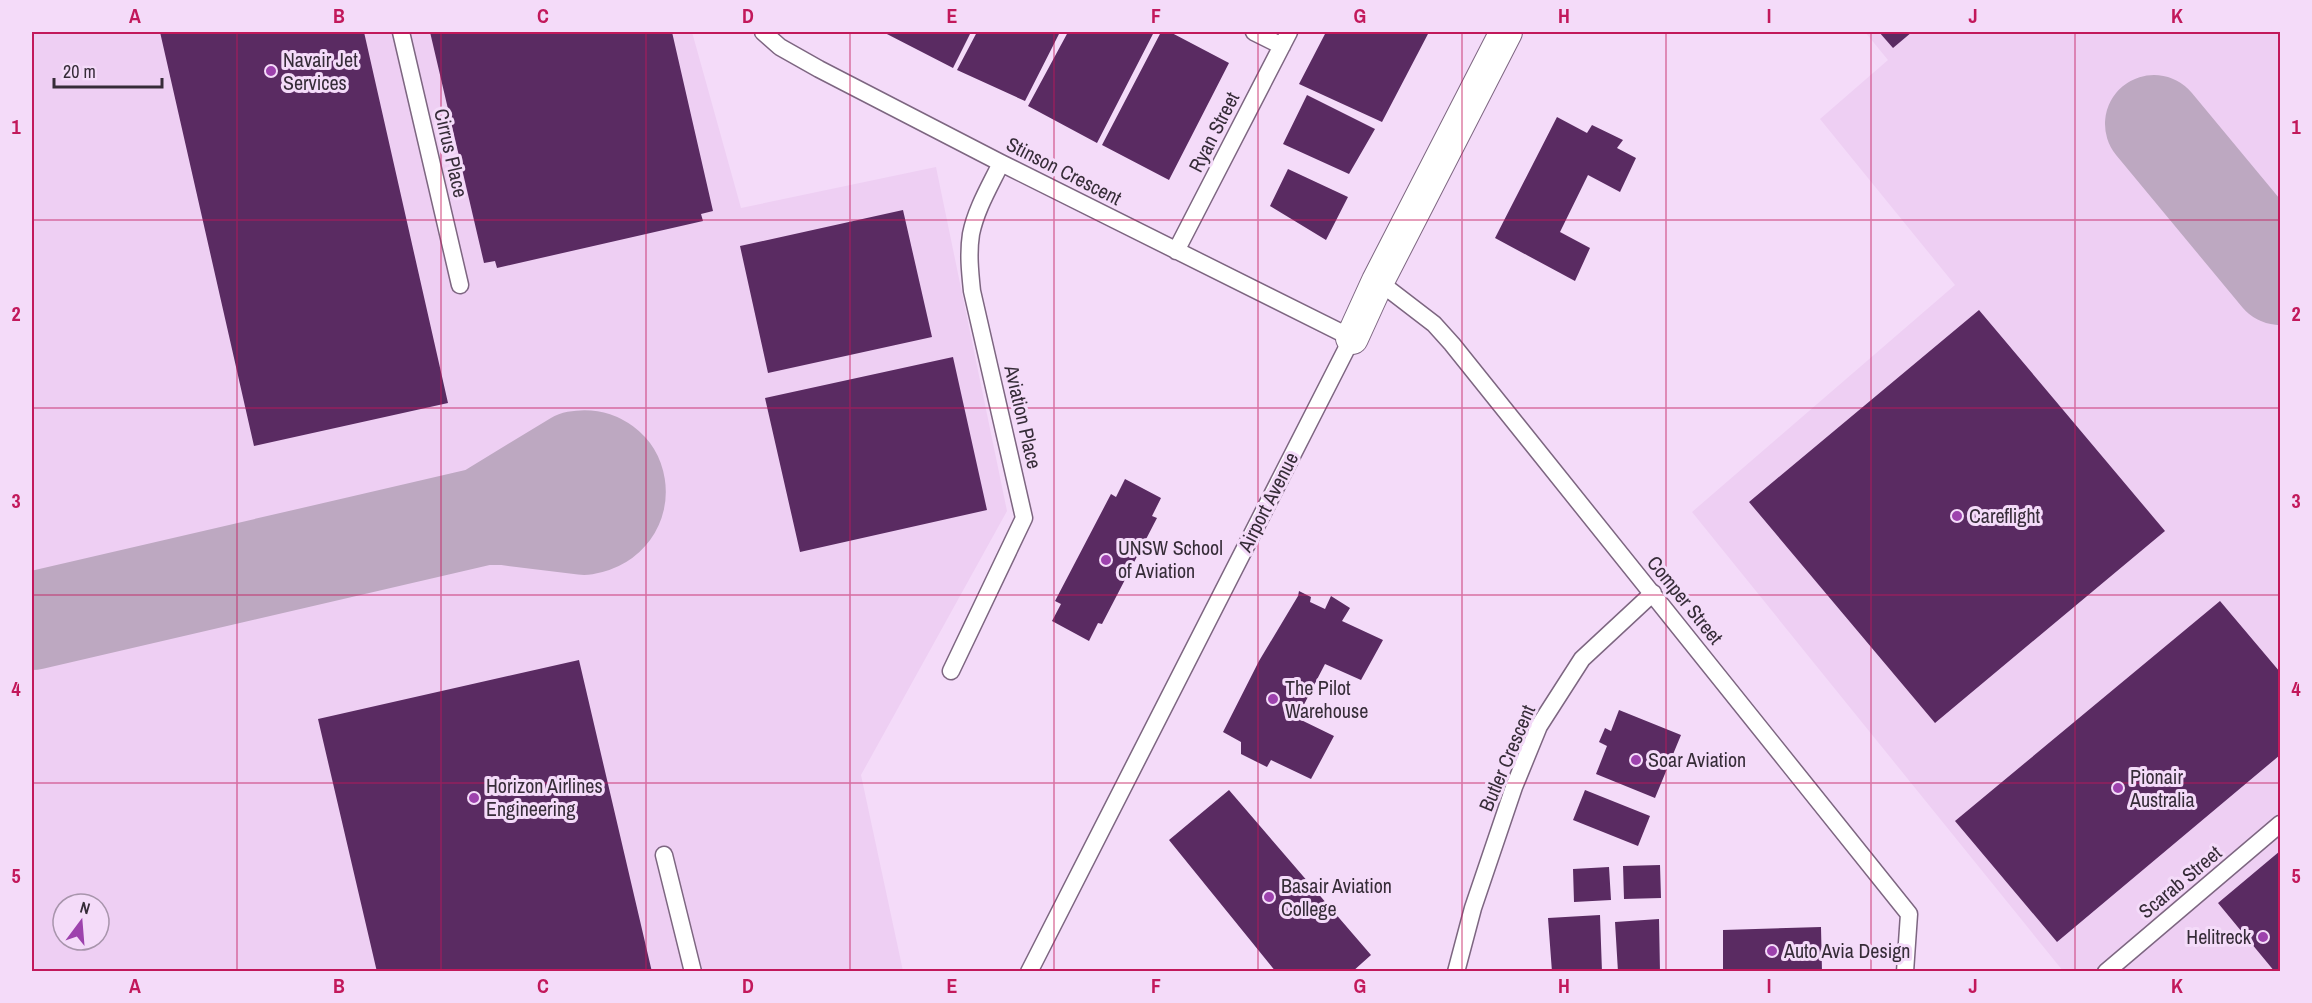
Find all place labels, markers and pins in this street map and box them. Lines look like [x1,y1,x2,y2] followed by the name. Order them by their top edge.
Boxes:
[283,46,358,96] place label: Navair Jet Services
[264,64,278,78] marker: Navair Jet Services
[1969,502,2041,529] place label: Careflight
[1950,509,1964,523] marker: Careflight
[1118,534,1223,584] place label: UNSW School of Aviation
[1099,553,1113,567] marker: UNSW School of Aviation
[1285,674,1368,724] place label: The Pilot Warehouse
[1266,692,1280,706] marker: The Pilot Warehouse
[1648,746,1746,773] place label: Soar Aviation
[1629,753,1643,767] marker: Soar Aviation
[2129,763,2195,813] place label: Pionair Australia
[486,772,603,822] place label: Horizon Airlines Engineering
[2111,781,2125,795] marker: Pionair Australia
[467,791,481,805] marker: Horizon Airlines Engineering
[1281,872,1392,922] place label: Basair Aviation College
[1262,890,1276,904] marker: Basair Aviation College
[2186,923,2252,950] place label: Helitreck
[2256,930,2270,944] marker: Helitreck
[1783,937,1910,964] place label: Auto Avia Design
[1765,944,1779,958] marker: Auto Avia Design

